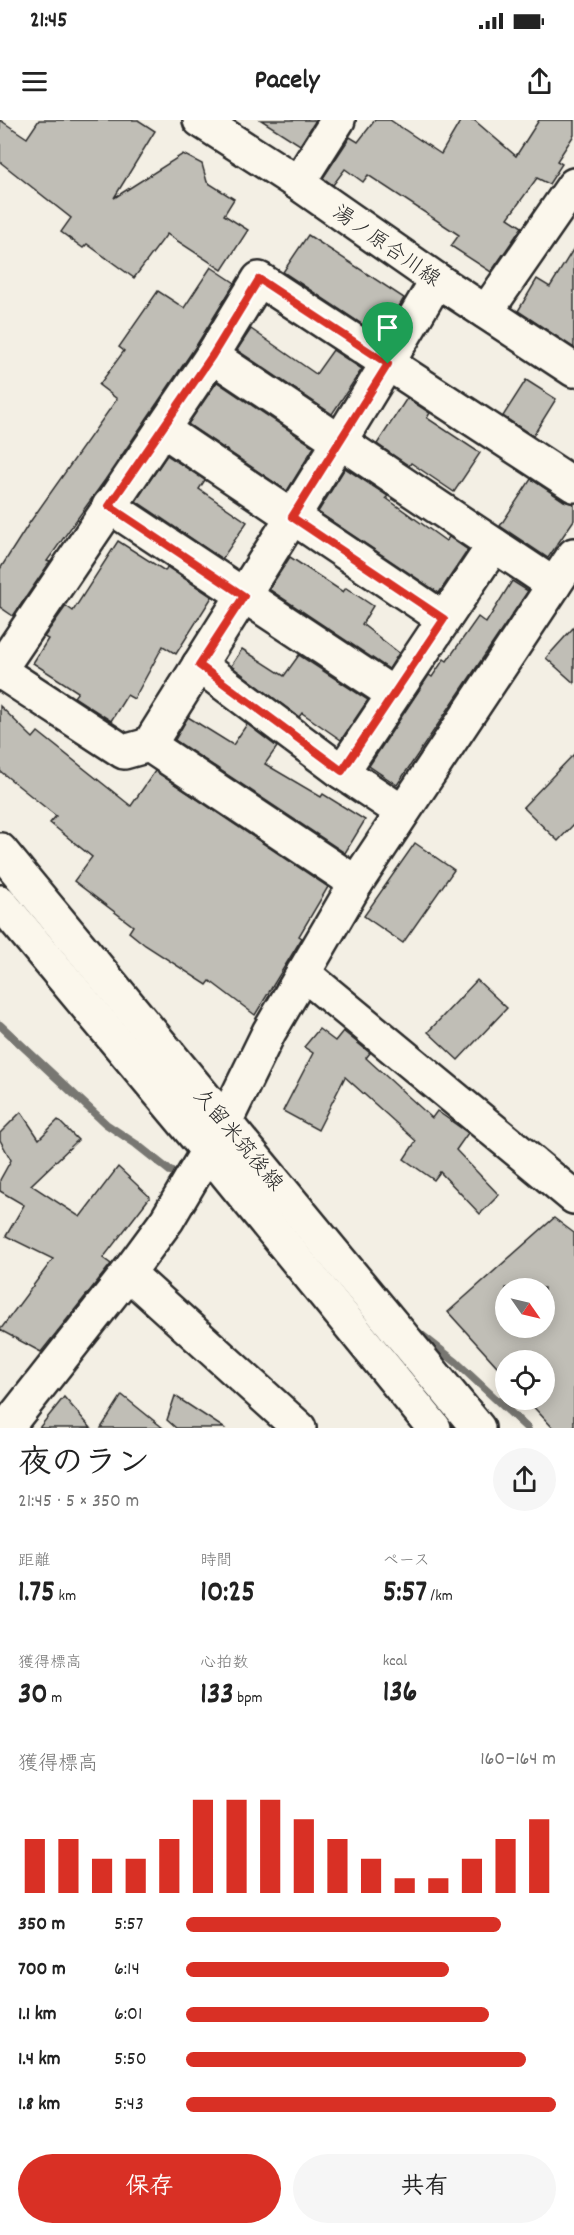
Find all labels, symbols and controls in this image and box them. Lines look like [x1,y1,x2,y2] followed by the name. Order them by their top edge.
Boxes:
[30,6,67,37] text: 21:45
[254,62,320,101] text: Pacely
[18,65,51,98] icon: menu
[523,65,556,98] icon: share
[325,199,445,296] street label: 湯ノ原合川線
[362,302,413,364] pin
[371,311,404,344] icon: arrive
[185,1083,289,1199] street label: 久留米筑後線
[495,1278,555,1338] north arrow
[495,1278,555,1410] map controls
[495,1350,555,1410] button: locate
[18,1442,150,1489] text: 夜のラン
[493,1448,556,1511] button: share
[18,1488,139,1516] text: 21:45 · 5 × 350 m
[18,1550,50,1573] text: 距離
[200,1550,232,1573] text: 時間
[383,1550,430,1573] text: ペース
[18,1573,55,1616] text: 1.75
[200,1573,255,1616] text: 10:25
[383,1573,427,1616] text: 5:57
[55,1585,76,1608] text: km
[427,1585,453,1608] text: /km
[383,1650,407,1673] text: kcal
[18,1652,82,1675] text: 獲得標高
[200,1652,248,1675] text: 心拍数
[383,1673,417,1716] text: 136
[18,1675,48,1718] text: 30
[200,1675,234,1718] text: 133
[48,1687,62,1710] text: m
[234,1687,263,1710] text: bpm
[480,1746,556,1774] text: 160–164 m
[18,1751,98,1779] text: 獲得標高
[18,1911,65,1939] text: 350 m
[114,1911,144,1939] text: 5:57
[18,1956,66,1984] text: 700 m
[114,1956,140,1984] text: 6:14
[18,2001,57,2029] text: 1.1 km
[114,2001,142,2029] text: 6:01
[18,2046,61,2074] text: 1.4 km
[114,2046,147,2074] text: 5:50
[18,2091,60,2119] text: 1.8 km
[114,2091,144,2119] text: 5:43
[18,2154,281,2223] button: 保存
[293,2154,556,2223] button: 共有

